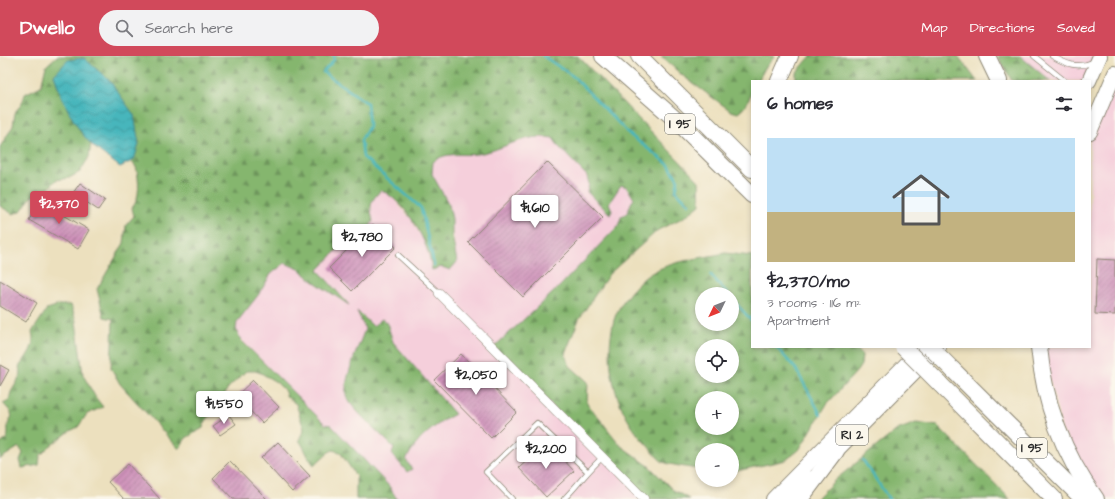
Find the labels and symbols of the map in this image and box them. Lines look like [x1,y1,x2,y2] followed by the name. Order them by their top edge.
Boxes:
[665,114,695,134] road number: I 95
[26,191,92,225] pin: $2,370
[502,195,568,229] pin: $1,610
[329,224,395,258] pin: $2,780
[695,287,739,331] north arrow
[443,362,509,396] pin: $2,050
[191,391,257,425] pin: $1,550
[836,425,868,445] road number: RI 2
[513,436,579,470] pin: $2,200
[1017,438,1047,458] road number: I 95

